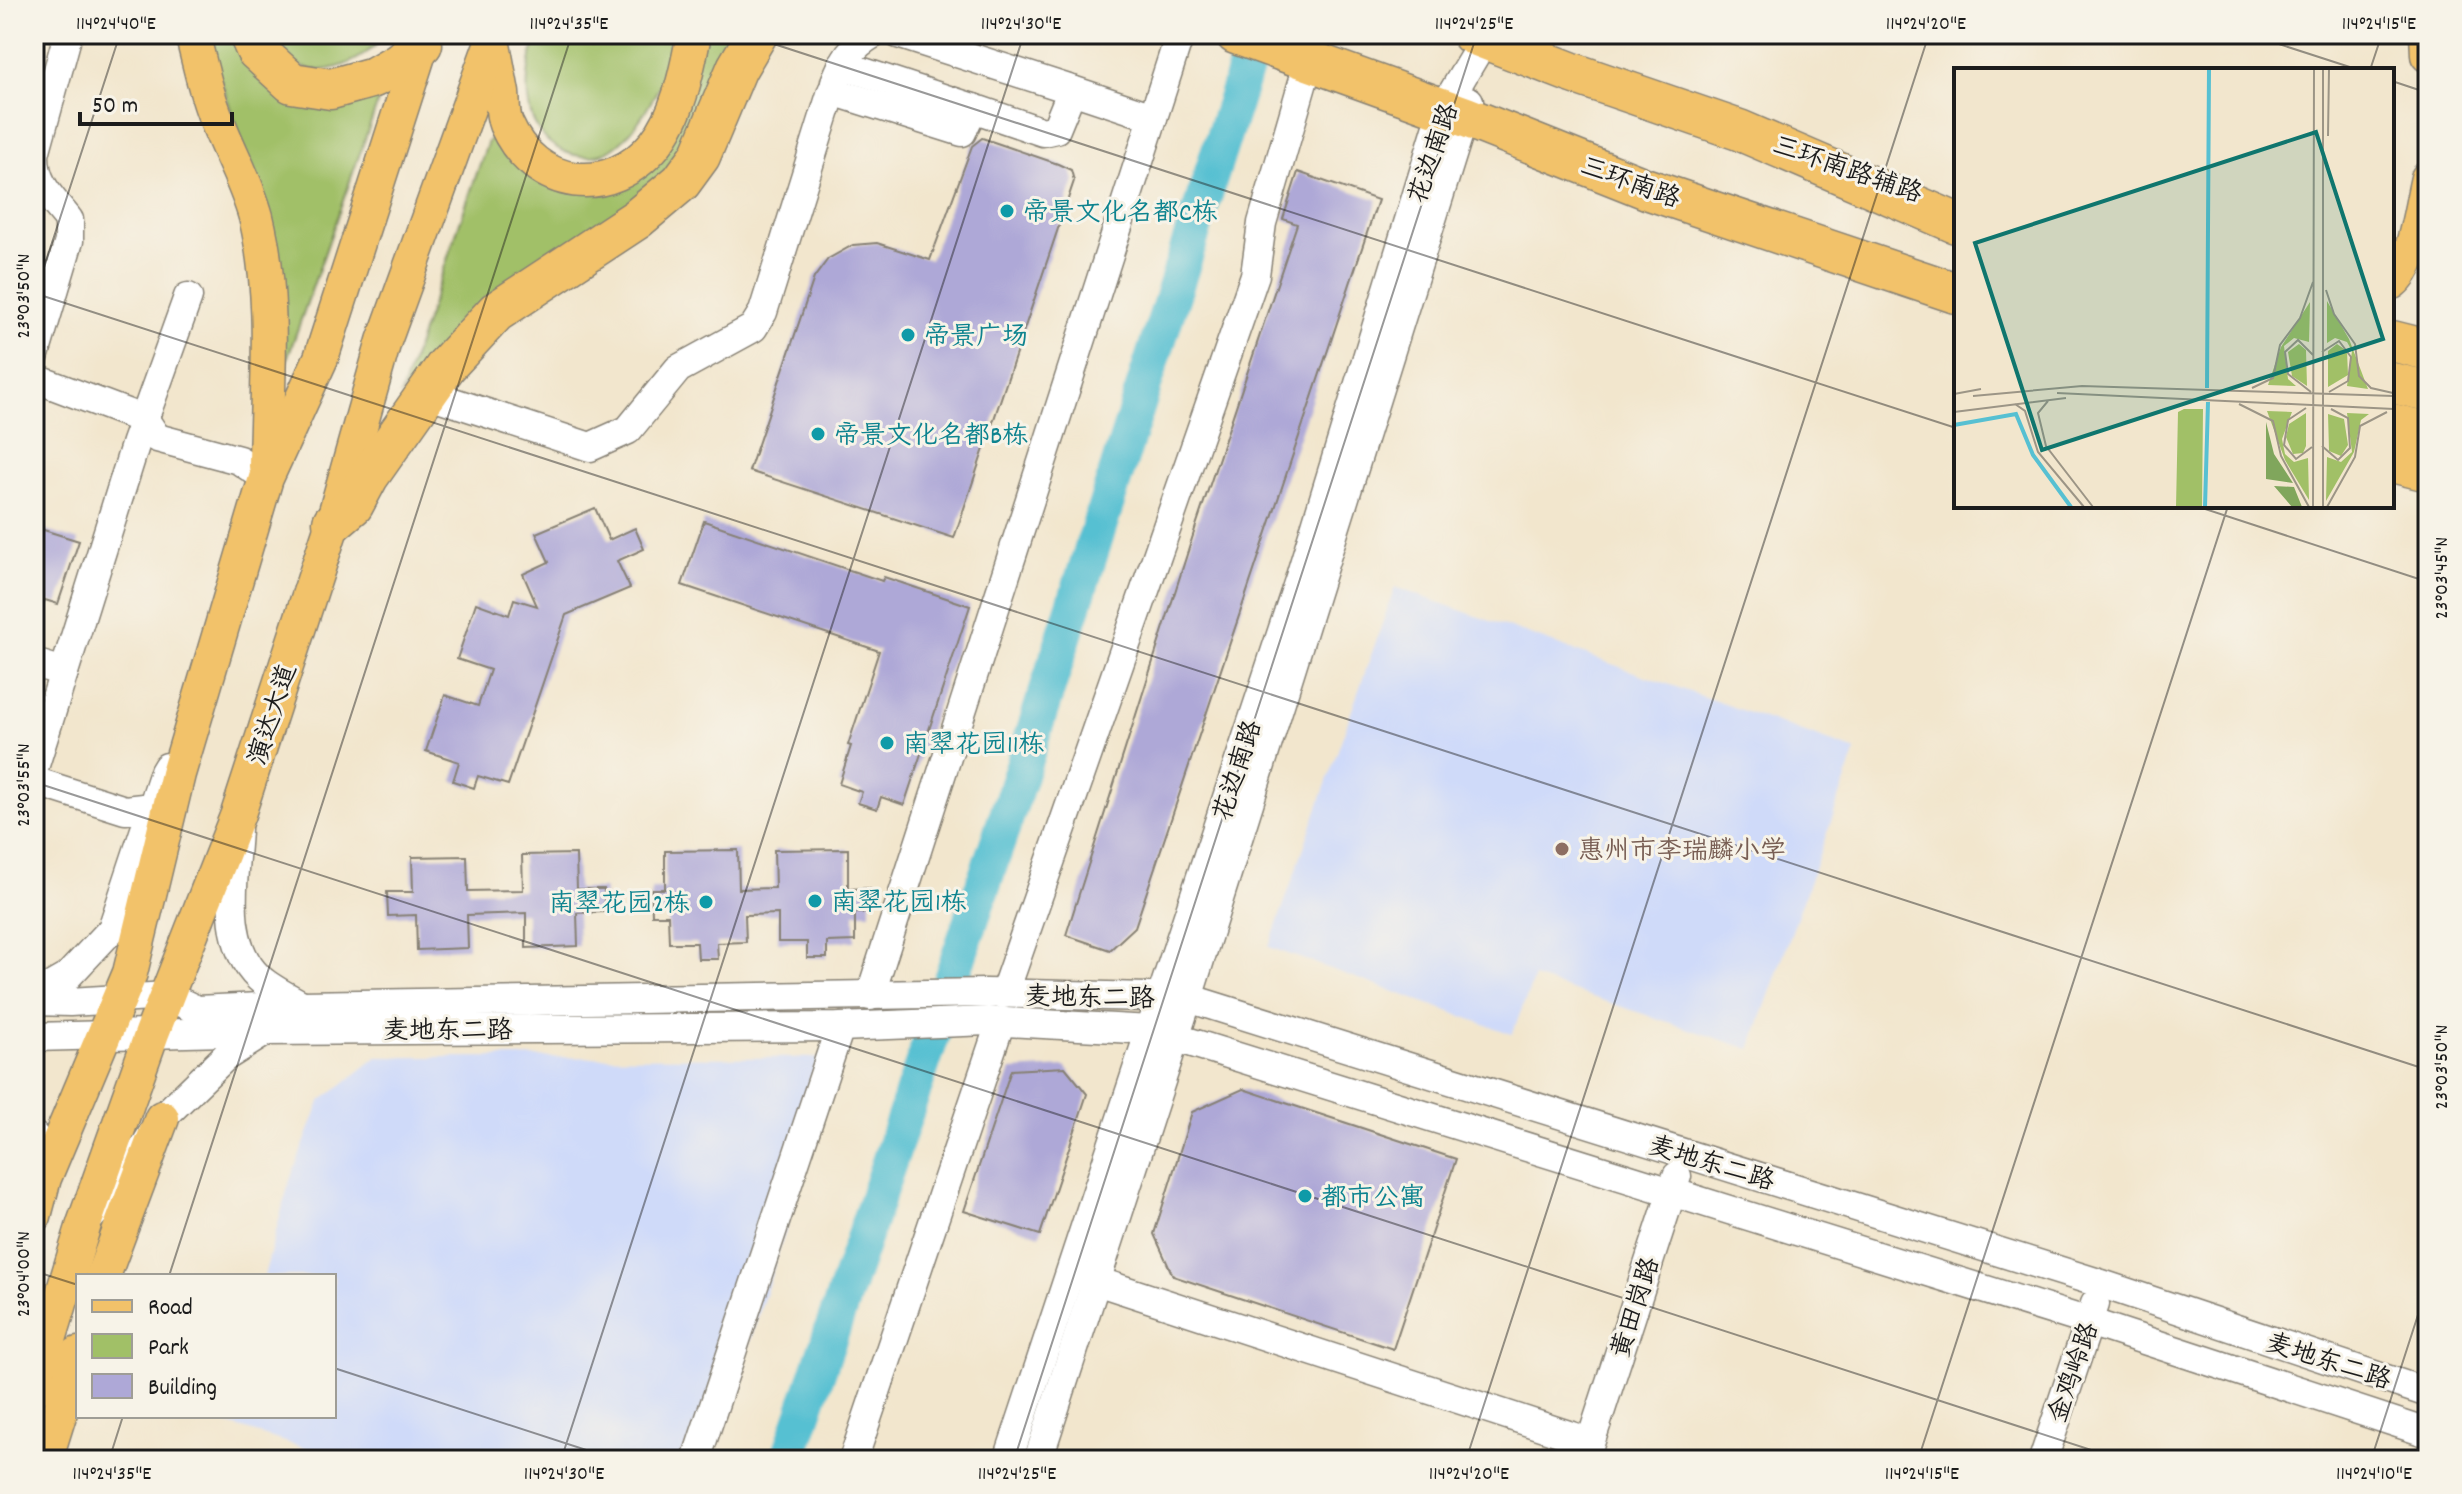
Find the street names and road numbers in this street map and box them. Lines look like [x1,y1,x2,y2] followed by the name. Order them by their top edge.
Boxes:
[1401,99,1470,209] street label: 花边南路
[1767,128,1927,214] street label: 三环南路辅路
[1575,149,1685,219] street label: 三环南路
[241,660,308,770] street label: 演达大道
[1206,716,1273,826] street label: 花边南路
[1025,980,1155,1019] street label: 麦地东二路
[383,1014,513,1051] street label: 麦地东二路
[1643,1129,1779,1202] street label: 麦地东二路
[1604,1253,1671,1363] street label: 黄田岗路
[2041,1318,2110,1428] street label: 金鸡岭路
[2260,1326,2395,1401] street label: 麦地东二路

